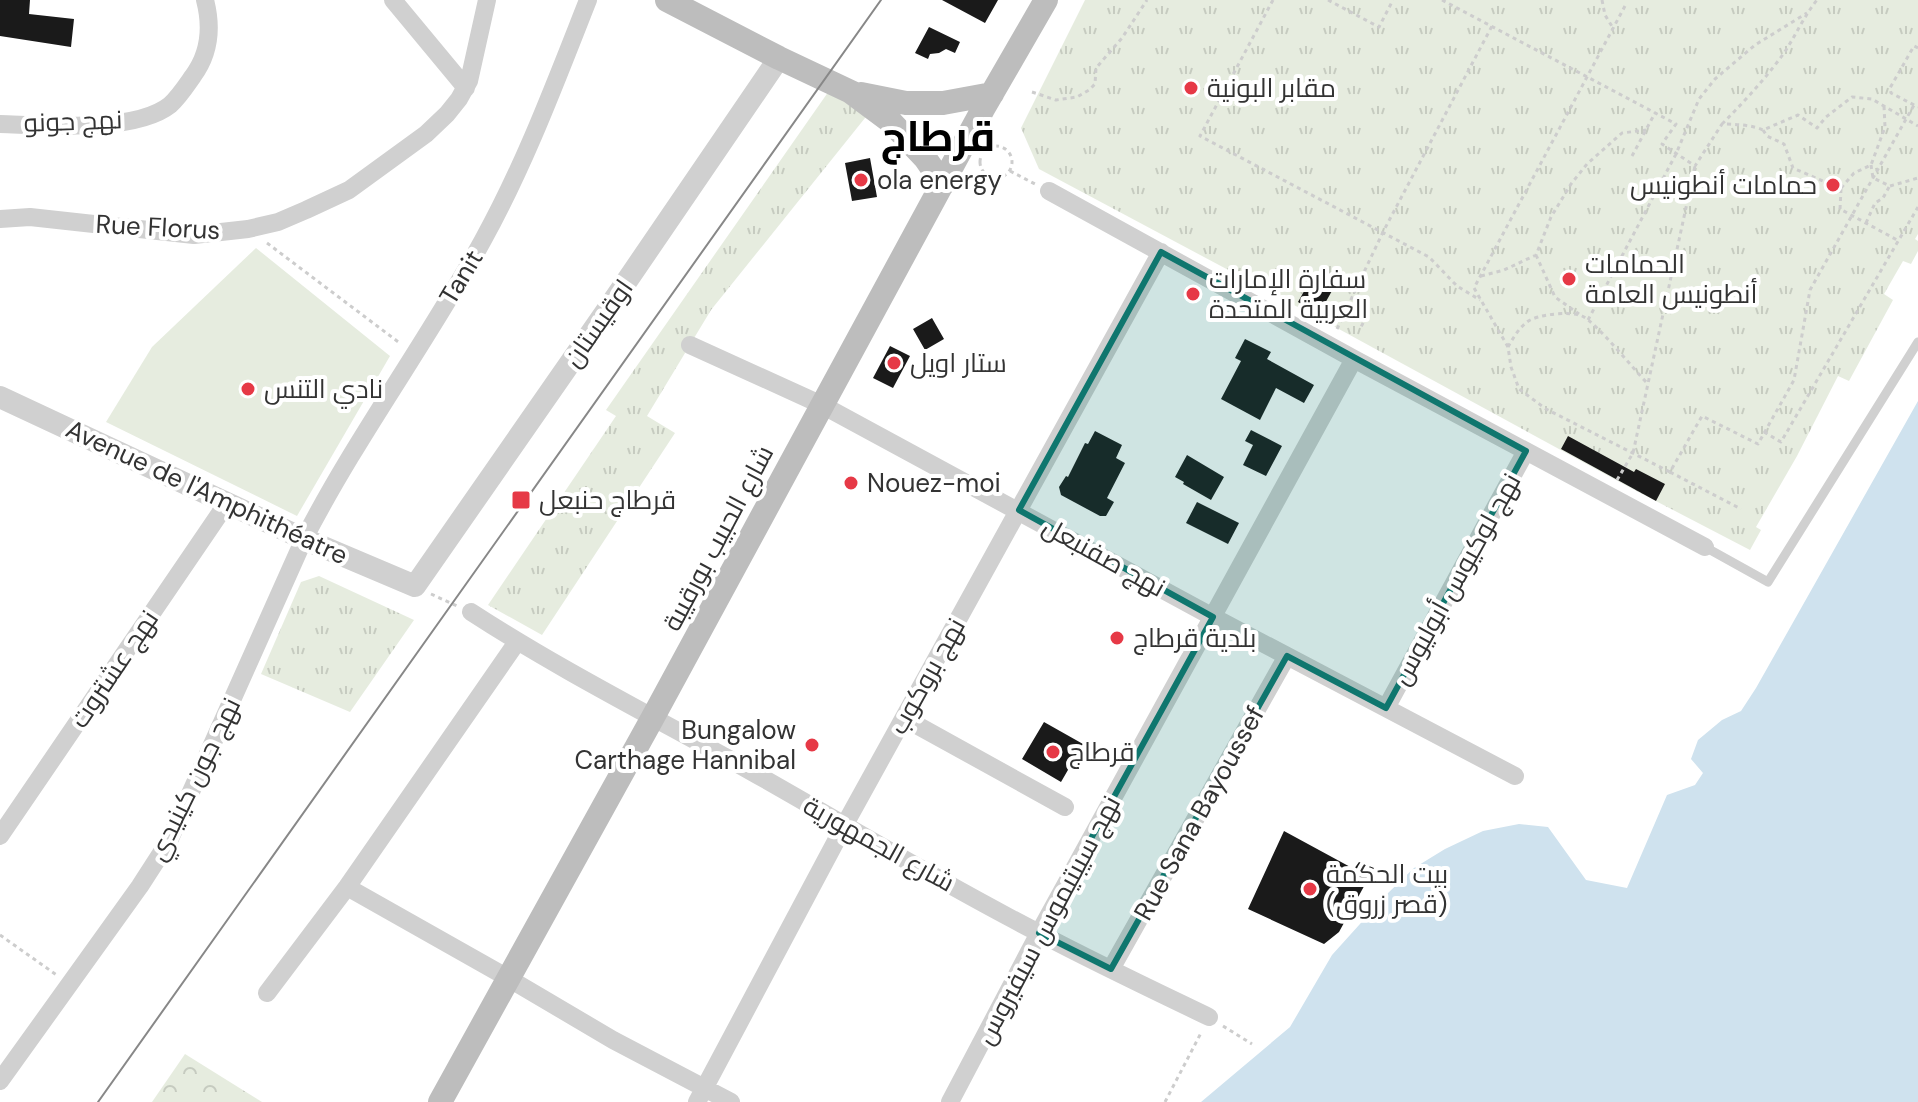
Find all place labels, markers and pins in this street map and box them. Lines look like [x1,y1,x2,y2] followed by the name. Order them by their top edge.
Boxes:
[1207,71,1336,105] place label: مقابر البونية
[1182,79,1200,97] marker: مقابر البونية
[877,163,1002,197] place label: ola energy
[1630,168,1817,202] place label: حمامات أنطونيس
[852,171,870,189] marker: ola energy
[1824,176,1842,194] marker: حمامات أنطونيس
[1585,247,1757,311] place label: الحمامات أنطونيس العامة
[1209,262,1368,326] place label: سفارة الإمارات العربية المتحدة
[1560,270,1578,288] marker: الحمامات أنطونيس العامة
[1184,285,1202,303] marker: سفارة الإمارات العربية المتحدة
[910,346,1007,380] place label: ستار اويل
[885,354,903,372] marker: ستار اويل
[264,372,383,409] place label: نادي التنس
[239,380,257,398] marker: نادي التنس
[867,466,1001,500] place label: Nouez-moi
[842,474,860,492] marker: Nouez-moi
[539,483,676,517] place label: قرطاج حنبعل
[510,489,532,511] marker: قرطاج حنبعل
[1133,621,1256,655] place label: بلدية قرطاج
[1108,629,1126,647] marker: بلدية قرطاج
[574,713,796,777] place label: Bungalow Carthage Hannibal
[1069,735,1135,769] place label: قرطاج
[803,736,821,754] marker: Bungalow Carthage Hannibal
[1044,743,1062,761] marker: قرطاج
[1326,857,1448,921] place label: بيت الحكمة (قصر زروق)
[1301,880,1319,898] marker: بيت الحكمة (قصر زروق)

